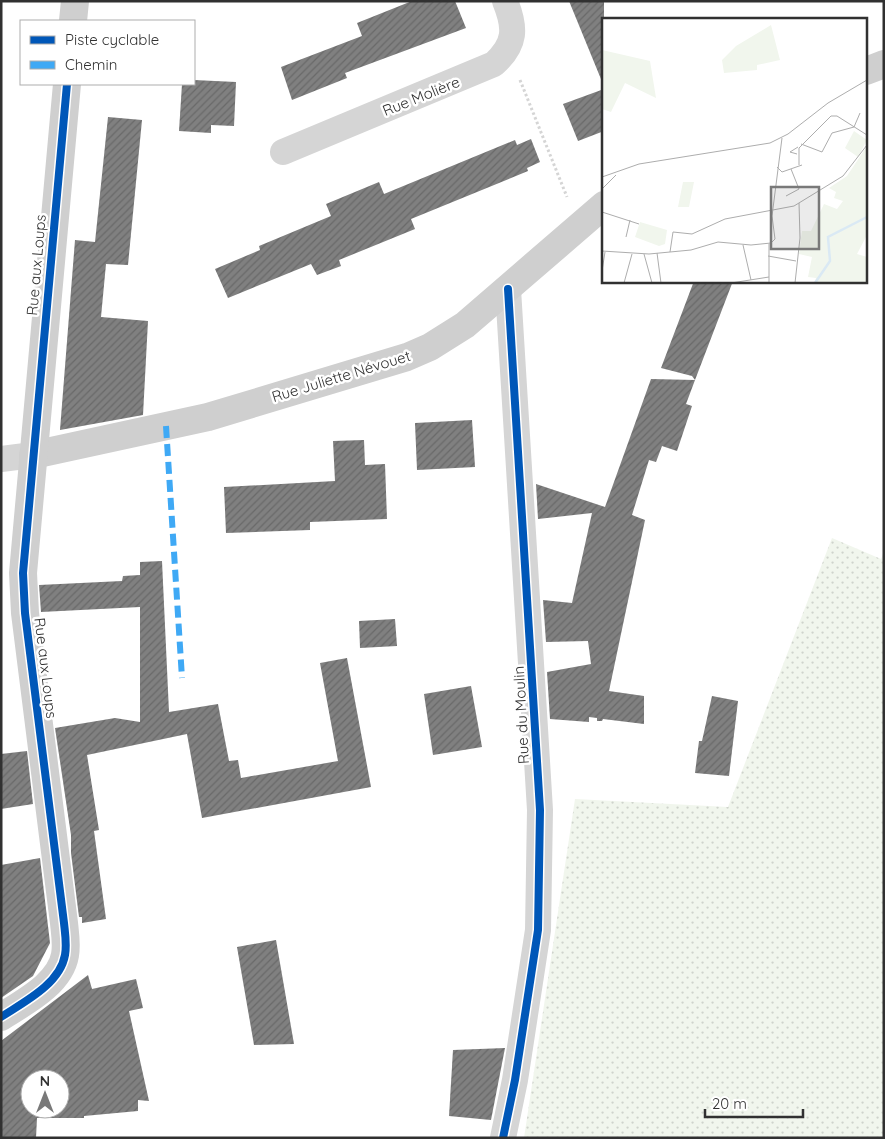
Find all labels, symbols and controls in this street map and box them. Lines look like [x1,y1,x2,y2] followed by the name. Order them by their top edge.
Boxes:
[602,18,868,282] inset map
[20,20,195,85] legend
[65,30,159,49] text: Piste cyclable
[65,55,117,74] text: Chemin
[380,72,462,120] street label: Rue Molière
[22,214,50,316] street label: Rue aux Loups
[269,346,413,406] street label: Rue Juliette Névouet
[30,616,62,720] street label: Rue aux Loups
[509,665,533,765] street label: Rue du Moulin
[20,1069,70,1119] north arrow
[40,1072,50,1090] text: N
[705,1086,802,1118] scale bar
[712,1094,747,1113] text: 20 m

